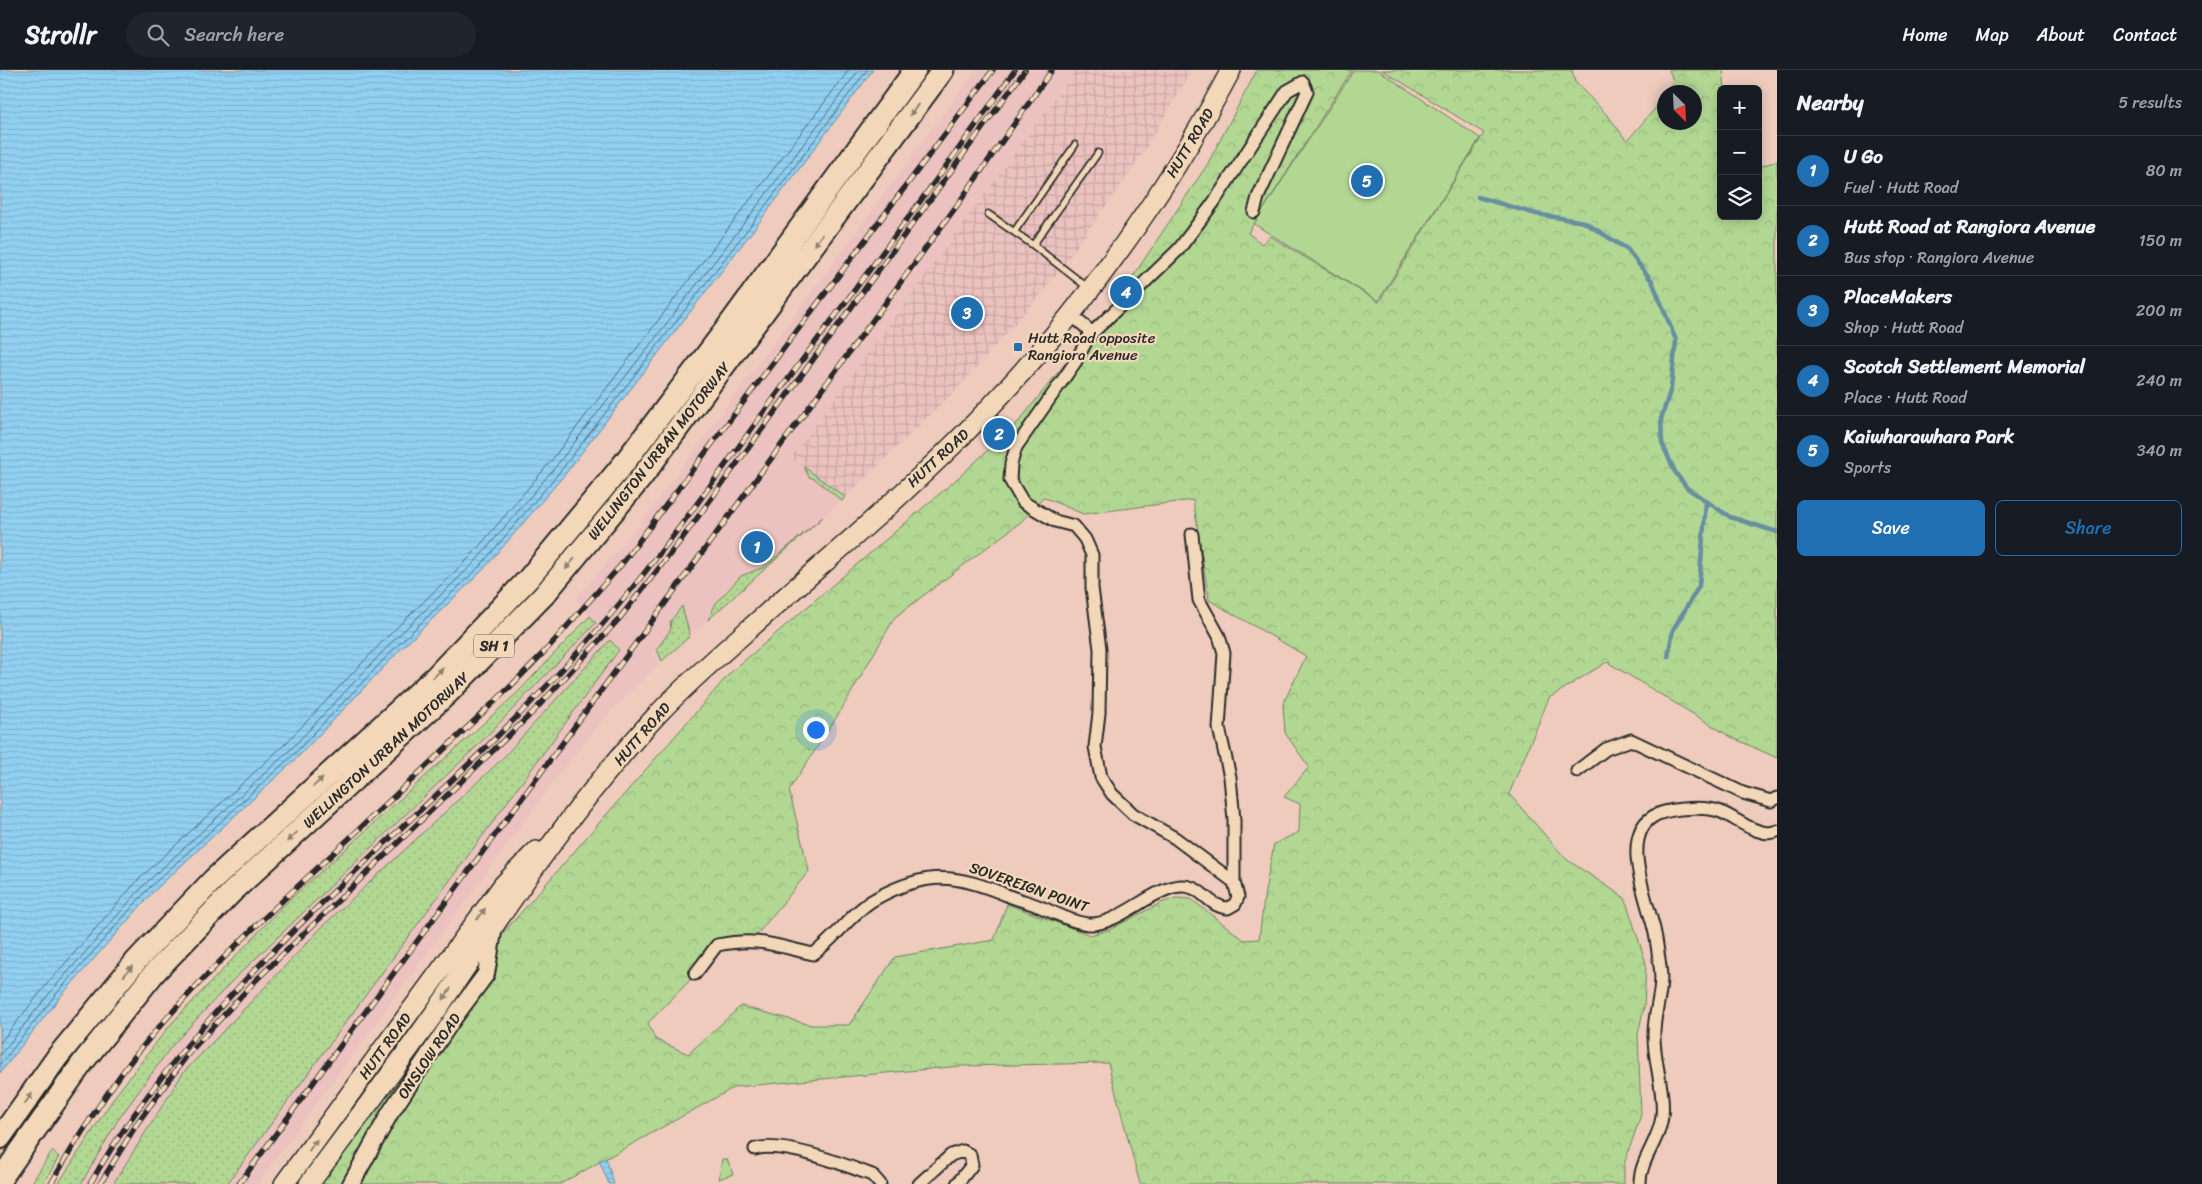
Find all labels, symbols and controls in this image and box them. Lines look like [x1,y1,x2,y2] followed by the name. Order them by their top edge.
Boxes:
[126,12,476,57] search box
[25,14,96,56] text: Strollr
[184,18,284,51] text: Search here
[1903,19,1948,51] text: Home
[1976,19,2009,51] text: Map
[2037,19,2085,51] text: About
[2113,19,2177,51] text: Contact
[144,21,172,49] icon: search
[1797,84,1863,122] text: Nearby
[1657,85,1702,130] north arrow
[1717,85,1762,220] map controls
[1717,85,1762,130] button: +
[2118,88,2182,117] text: 5 results
[909,103,919,116] one-way arrow
[1159,103,1221,183] street label: HUTT ROAD
[1717,130,1762,175] button: −
[1844,140,1883,173] text: U Go
[1810,156,1816,185] text: 1
[2146,156,2182,185] text: 80 m
[1351,162,1383,200] pin: 5
[1844,173,1958,202] text: Fuel · Hutt Road
[1717,175,1762,220] button: layers
[1844,210,2096,243] text: Hutt Road at Rangiora Avenue
[1808,226,1818,255] text: 2
[2139,226,2182,255] text: 150 m
[813,233,823,247] one-way arrow
[1844,243,2034,272] text: Bus stop · Rangiora Avenue
[1110,273,1142,311] pin: 4
[1844,280,1952,313] text: PlaceMakers
[951,294,983,332] pin: 3
[1809,296,1817,325] text: 3
[2136,296,2182,325] text: 200 m
[1844,313,1963,342] text: Shop · Hutt Road
[1028,325,1156,368] place label: Hutt Road opposite Rangiora Avenue
[1012,341,1024,353] marker: Hutt Road opposite Rangiora Avenue
[1844,350,2085,383] text: Scotch Settlement Memorial
[581,355,738,546] street label: WELLINGTON URBAN MOTORWAY
[1808,366,1818,395] text: 4
[2136,366,2182,395] text: 240 m
[1844,383,1967,412] text: Place · Hutt Road
[983,415,1015,453] pin: 2
[1844,420,2014,453] text: Kaiwharawhara Park
[901,422,975,494] street label: HUTT ROAD
[1808,436,1818,465] text: 5
[2137,436,2182,465] text: 340 m
[1844,453,1891,482] text: Sports
[1797,500,1985,556] button: Save
[1995,500,2182,556] button: Share
[741,528,773,566] pin: 1
[564,557,576,569] one-way arrow
[474,634,514,658] road number: SH 1
[296,665,476,835] street label: WELLINGTON URBAN MOTORWAY
[432,667,444,679] one-way arrow
[607,696,677,772] street label: HUTT ROAD
[803,717,829,743] your location
[311,776,323,788] one-way arrow
[287,831,299,843] one-way arrow
[966,854,1093,920] street label: SOVEREIGN POINT
[476,907,486,921] one-way arrow
[123,965,134,978] one-way arrow
[443,987,452,1000] one-way arrow
[352,1007,418,1085] street label: HUTT ROAD
[390,1008,468,1104] street label: ONSLOW ROAD
[23,1092,33,1105] one-way arrow
[308,1138,318,1151] one-way arrow

